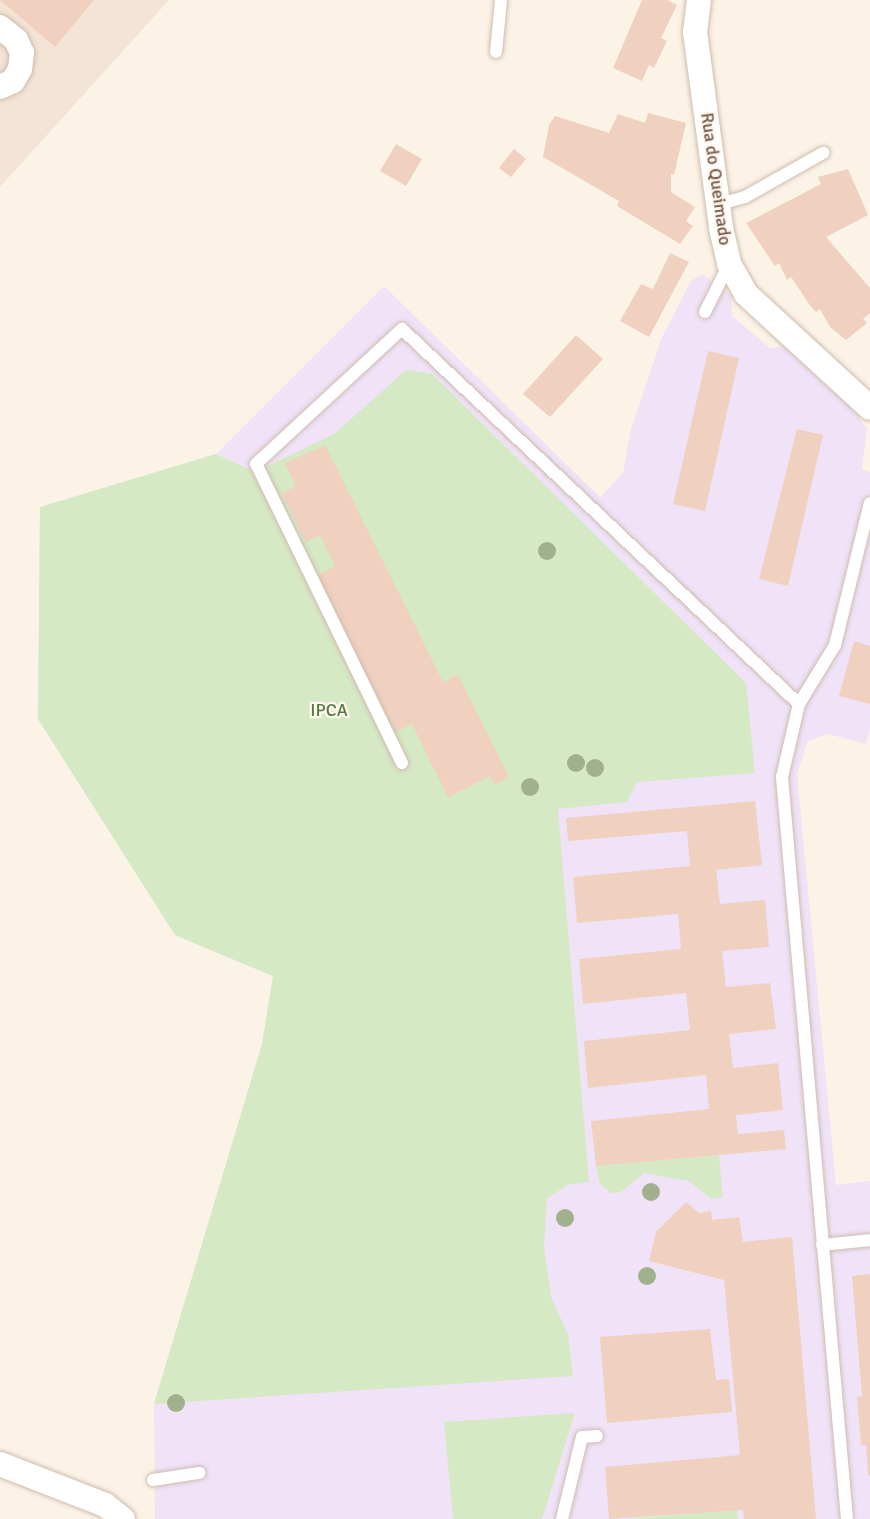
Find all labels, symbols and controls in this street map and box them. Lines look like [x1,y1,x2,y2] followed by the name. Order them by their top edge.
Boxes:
[696,111,736,247] street label: Rua do Queimado
[310,699,348,721] park label: IPCA

